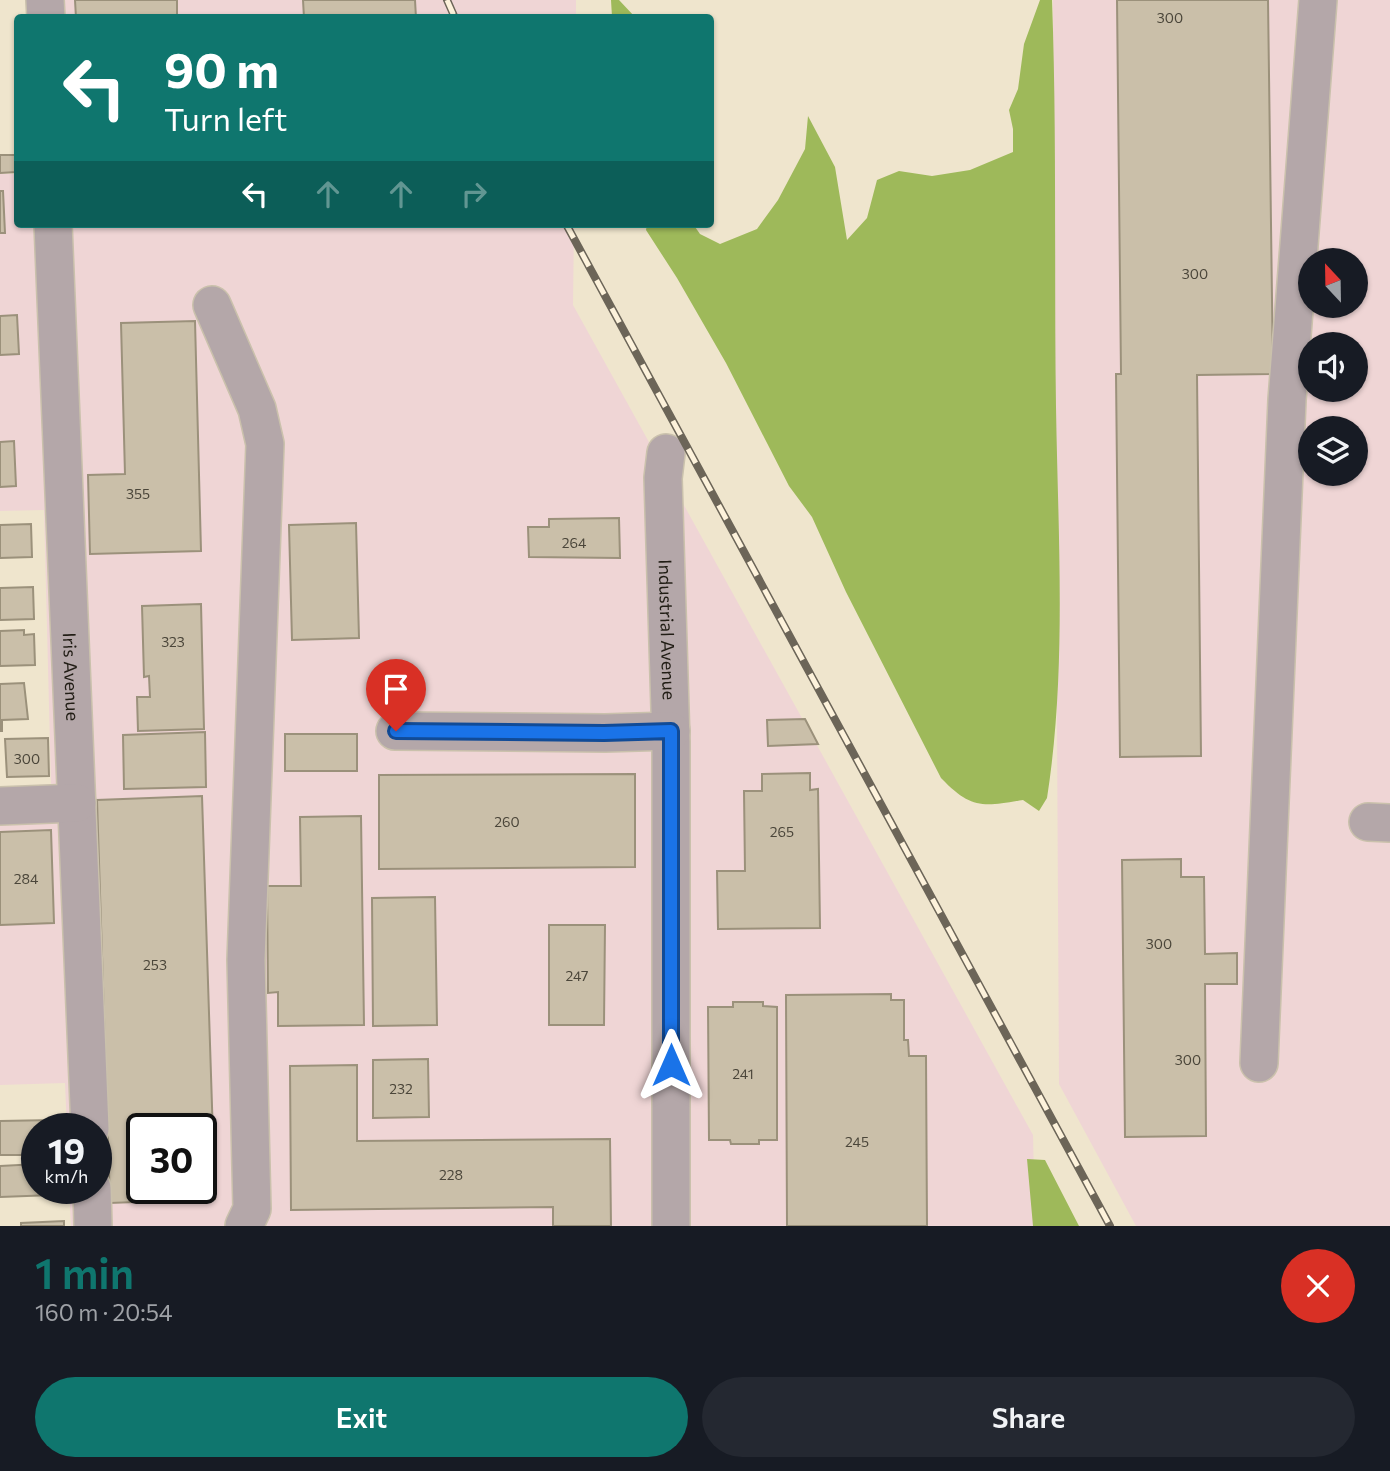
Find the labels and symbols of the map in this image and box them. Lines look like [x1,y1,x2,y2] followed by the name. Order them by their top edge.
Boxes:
[1157,9,1183,26] house number: 300
[1298,248,1368,318] north arrow
[1182,265,1208,282] house number: 300
[126,485,150,502] house number: 355
[562,534,587,551] house number: 264
[654,559,681,700] street label: Industrial Avenue
[59,632,84,721] street label: Iris Avenue
[161,633,185,650] house number: 323
[366,659,426,731] pin
[14,750,40,767] house number: 300
[494,813,520,830] house number: 260
[770,823,794,840] house number: 265
[14,870,39,887] house number: 284
[1146,935,1172,952] house number: 300
[143,956,167,973] house number: 253
[565,967,589,984] house number: 247
[634,1028,708,1102] position arrow
[1175,1051,1201,1068] house number: 300
[732,1065,754,1082] house number: 241
[389,1080,413,1097] house number: 232
[126,1113,217,1204] speed limit sign: 30
[845,1133,869,1150] house number: 245
[439,1166,463,1183] house number: 228

